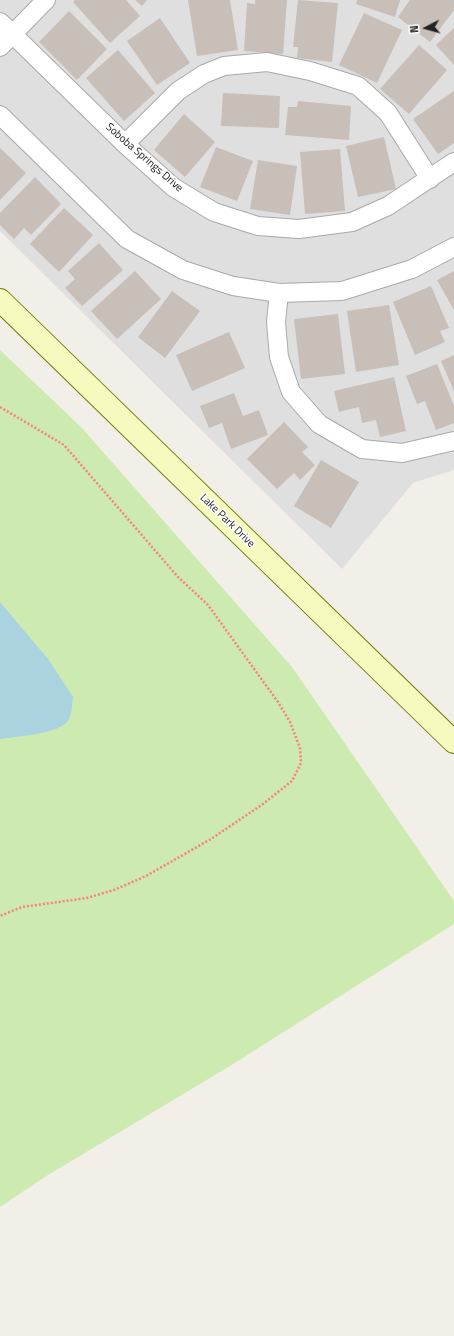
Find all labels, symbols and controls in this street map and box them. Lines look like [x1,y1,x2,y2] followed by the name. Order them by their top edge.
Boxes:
[406,8,446,48] north arrow
[406,25,422,34] text: N
[103,121,185,195] street label: Soboba Springs Drive
[197,491,257,551] street label: Lake Park Drive

